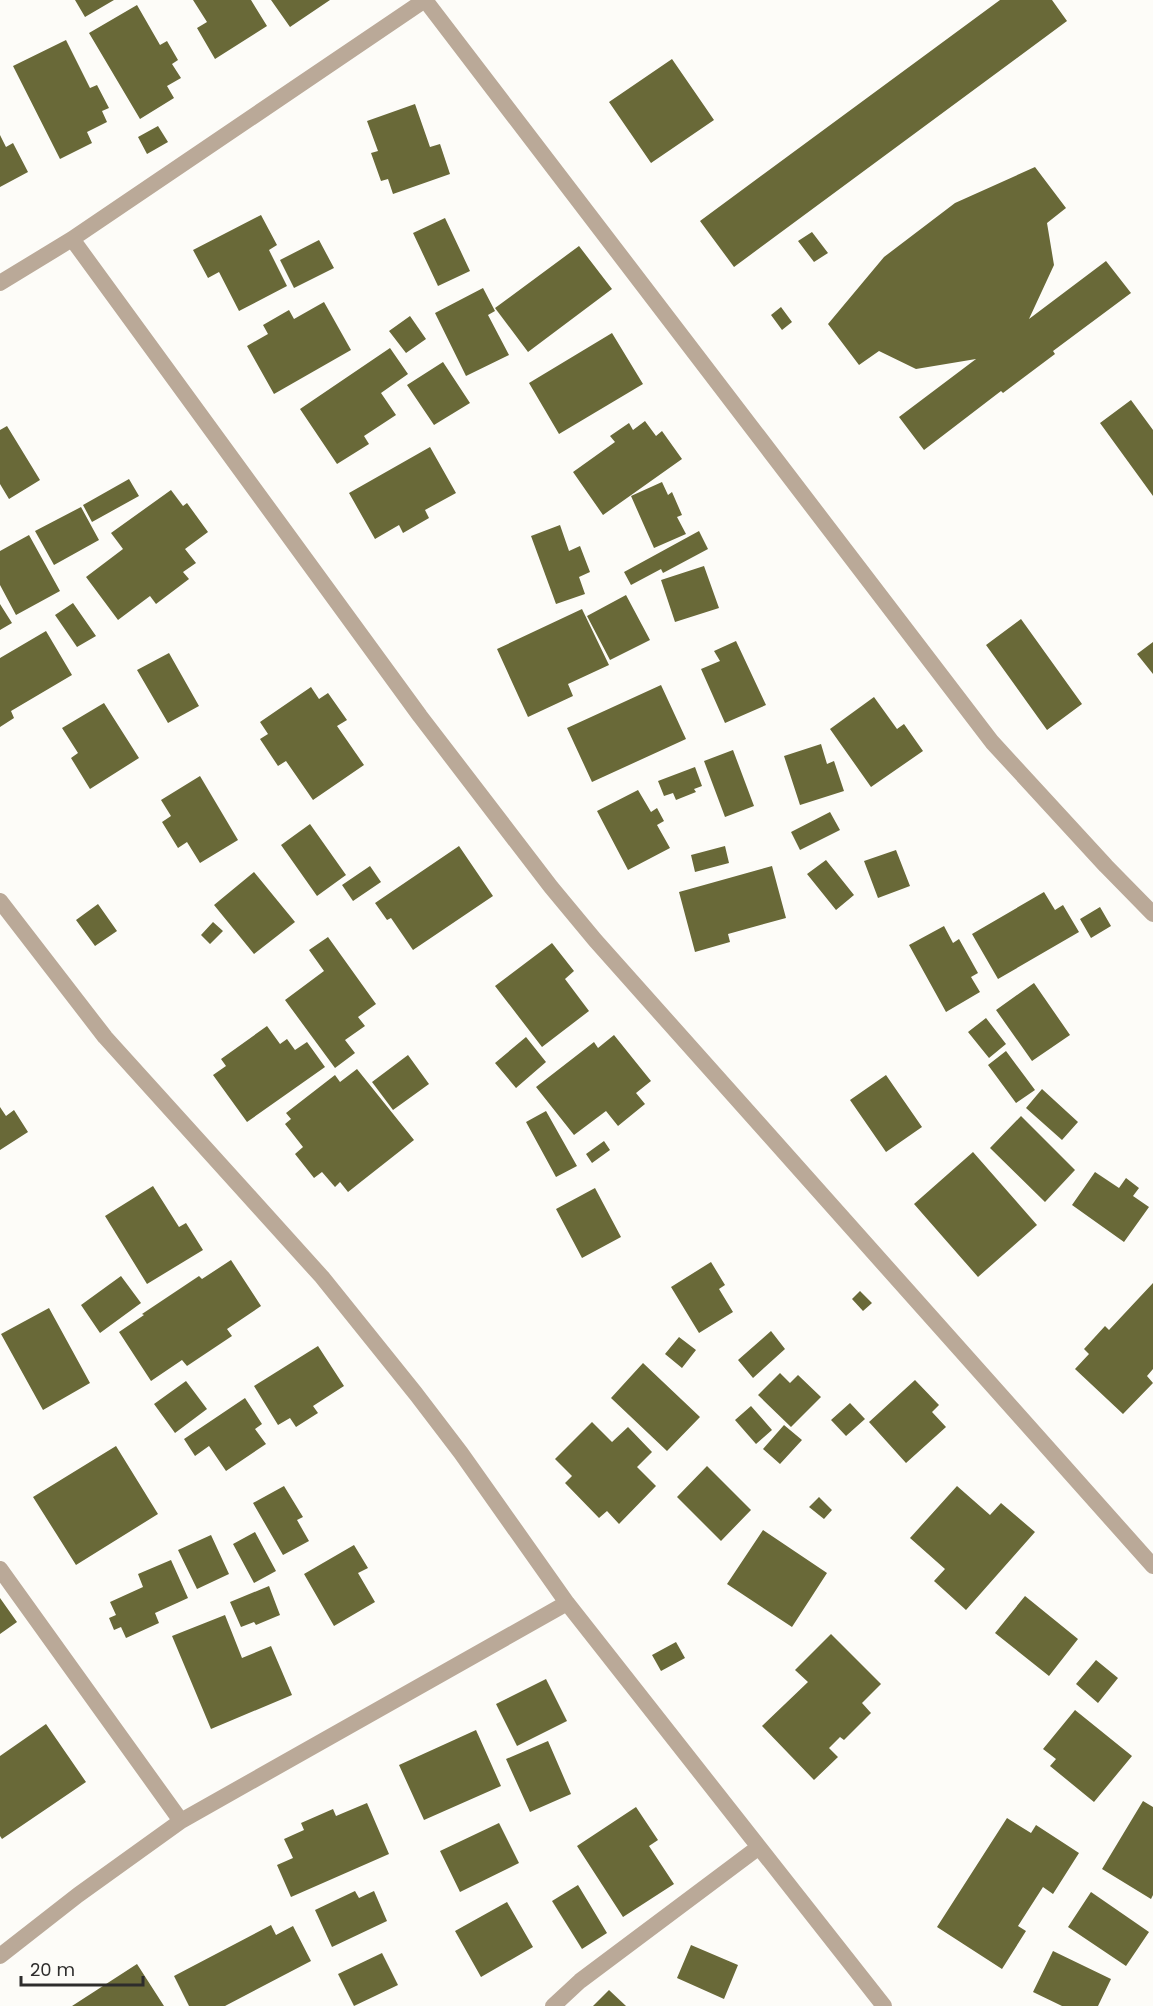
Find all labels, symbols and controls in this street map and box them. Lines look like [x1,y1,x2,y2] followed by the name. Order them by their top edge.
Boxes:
[21,1949,142,1987] scale bar
[30,1957,75,1982] text: 20 m

